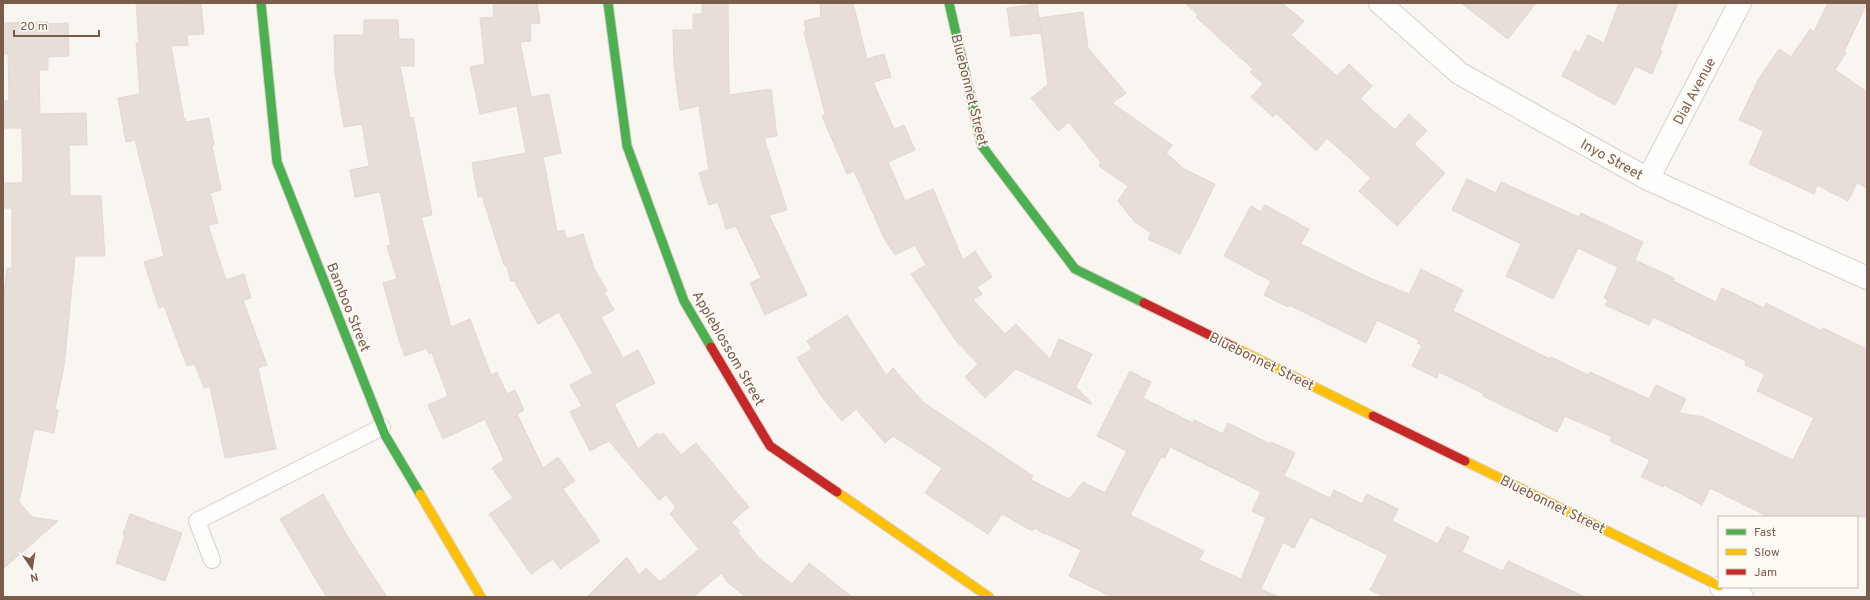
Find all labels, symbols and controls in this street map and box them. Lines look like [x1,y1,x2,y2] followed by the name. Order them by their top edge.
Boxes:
[14,12,99,38] scale bar
[20,19,48,35] text: 20 m
[946,33,991,148] street label: Bluebonnet Street
[1671,55,1720,128] street label: Dial Avenue
[1577,136,1645,184] street label: Inyo Street
[322,261,373,355] street label: Bamboo Street
[688,288,768,409] street label: Appleblossom Street
[1206,330,1317,395] street label: Bluebonnet Street
[1497,473,1608,538] street label: Bluebonnet Street
[1718,516,1858,588] legend
[1754,525,1776,541] text: Fast
[1754,545,1780,561] text: Slow
[12,548,52,588] north arrow
[1754,565,1777,581] text: Jam
[29,569,39,584] text: N

